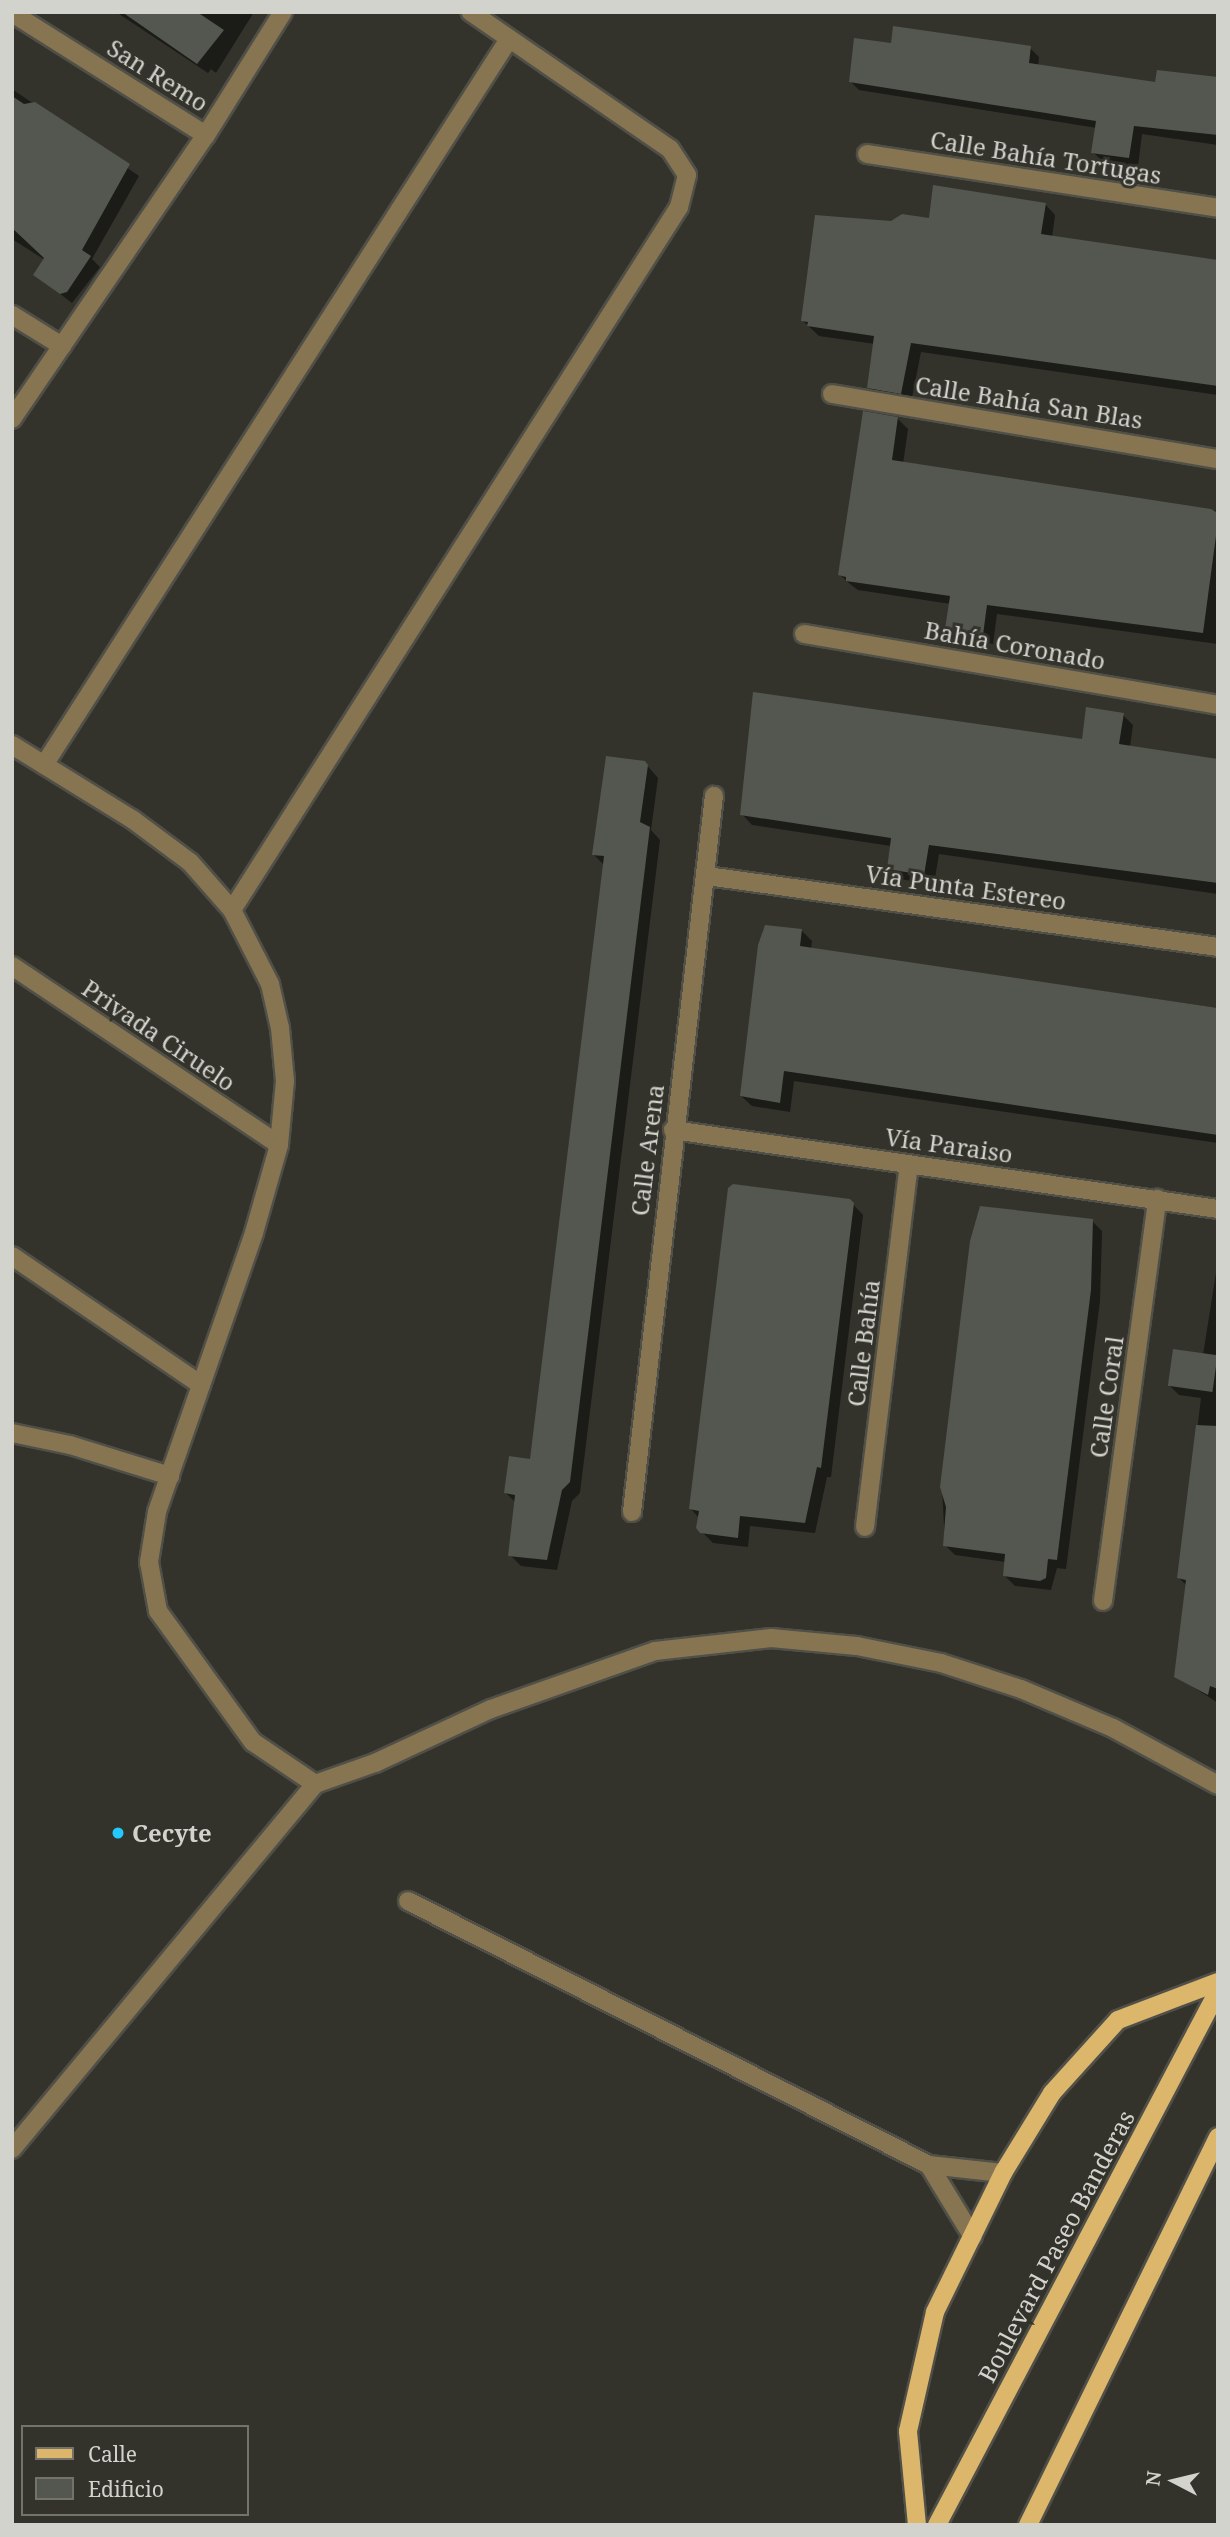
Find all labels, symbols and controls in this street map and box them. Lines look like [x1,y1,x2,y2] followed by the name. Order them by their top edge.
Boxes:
[102,33,214,117] street label: San Remo
[928,124,1164,190] street label: Calle Bahía Tortugas
[913,370,1145,434] street label: Calle Bahía San Blas
[922,615,1108,675] street label: Bahía Coronado
[864,859,1068,915] street label: Vía Punta Estereo
[77,973,241,1097] street label: Privada Ciruelo
[625,1083,669,1217] street label: Calle Arena
[883,1122,1015,1168] street label: Vía Paraiso
[841,1278,885,1408] street label: Calle Bahía
[1083,1334,1129,1460] street label: Calle Coral
[132,1819,212,1847] place label: Cecyte
[110,1825,126,1841] marker: Cecyte
[972,2105,1140,2387] street label: Boulevard Paseo Banderas
[21,2425,248,2516] legend
[88,2440,137,2468] text: Calle
[1139,2446,1209,2516] north arrow
[1139,2469,1167,2487] text: N
[88,2475,164,2503] text: Edificio

